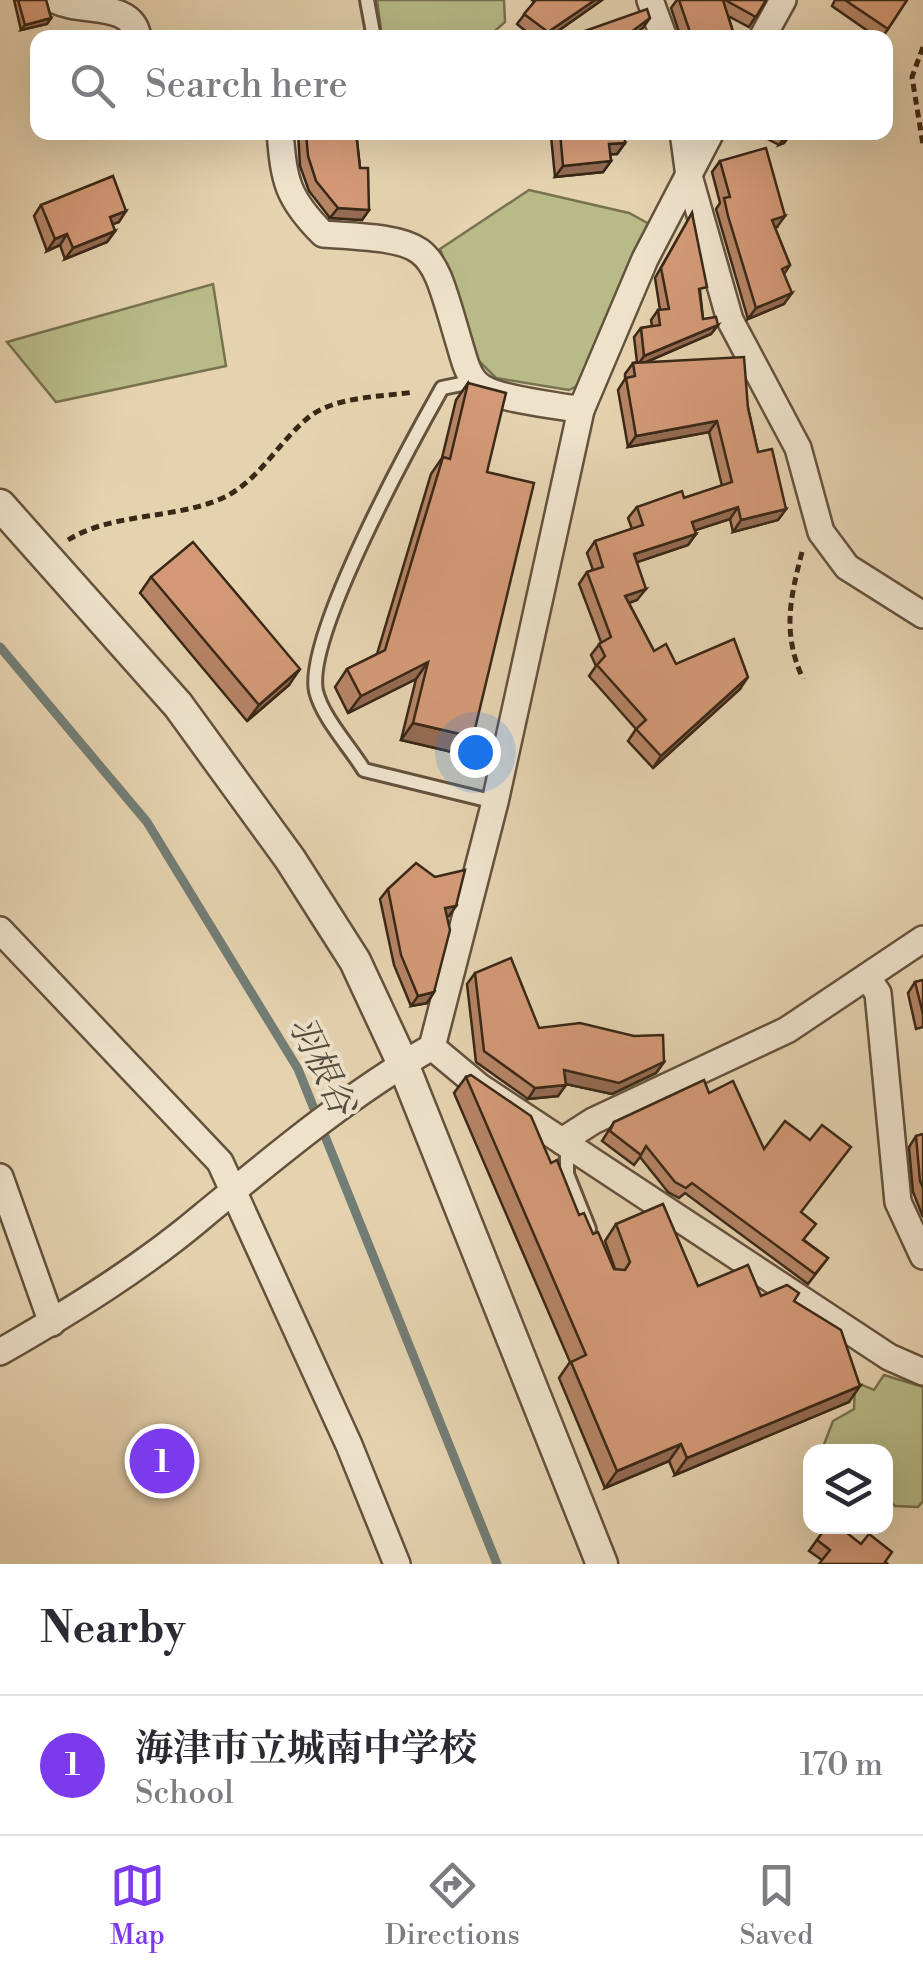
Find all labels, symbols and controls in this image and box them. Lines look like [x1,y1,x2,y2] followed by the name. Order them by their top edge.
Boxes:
[30,30,893,140] search box
[65,58,120,113] icon: search
[145,62,348,109] text: Search here
[450,727,501,778] your location
[279,1009,364,1124] water label: 羽根谷
[130,1424,194,1498] pin: 1
[803,1444,893,1534] map controls
[803,1444,893,1534] button: layers
[40,1603,185,1656] text: Nearby
[135,1726,477,1773] text: 海津市立城南中学校
[65,1745,80,1785] text: 1
[800,1745,883,1785] text: 170 m
[135,1773,234,1813] text: School
[110,1858,165,1953] tab: Map
[385,1858,520,1953] tab: Directions
[740,1858,813,1953] tab: Saved

